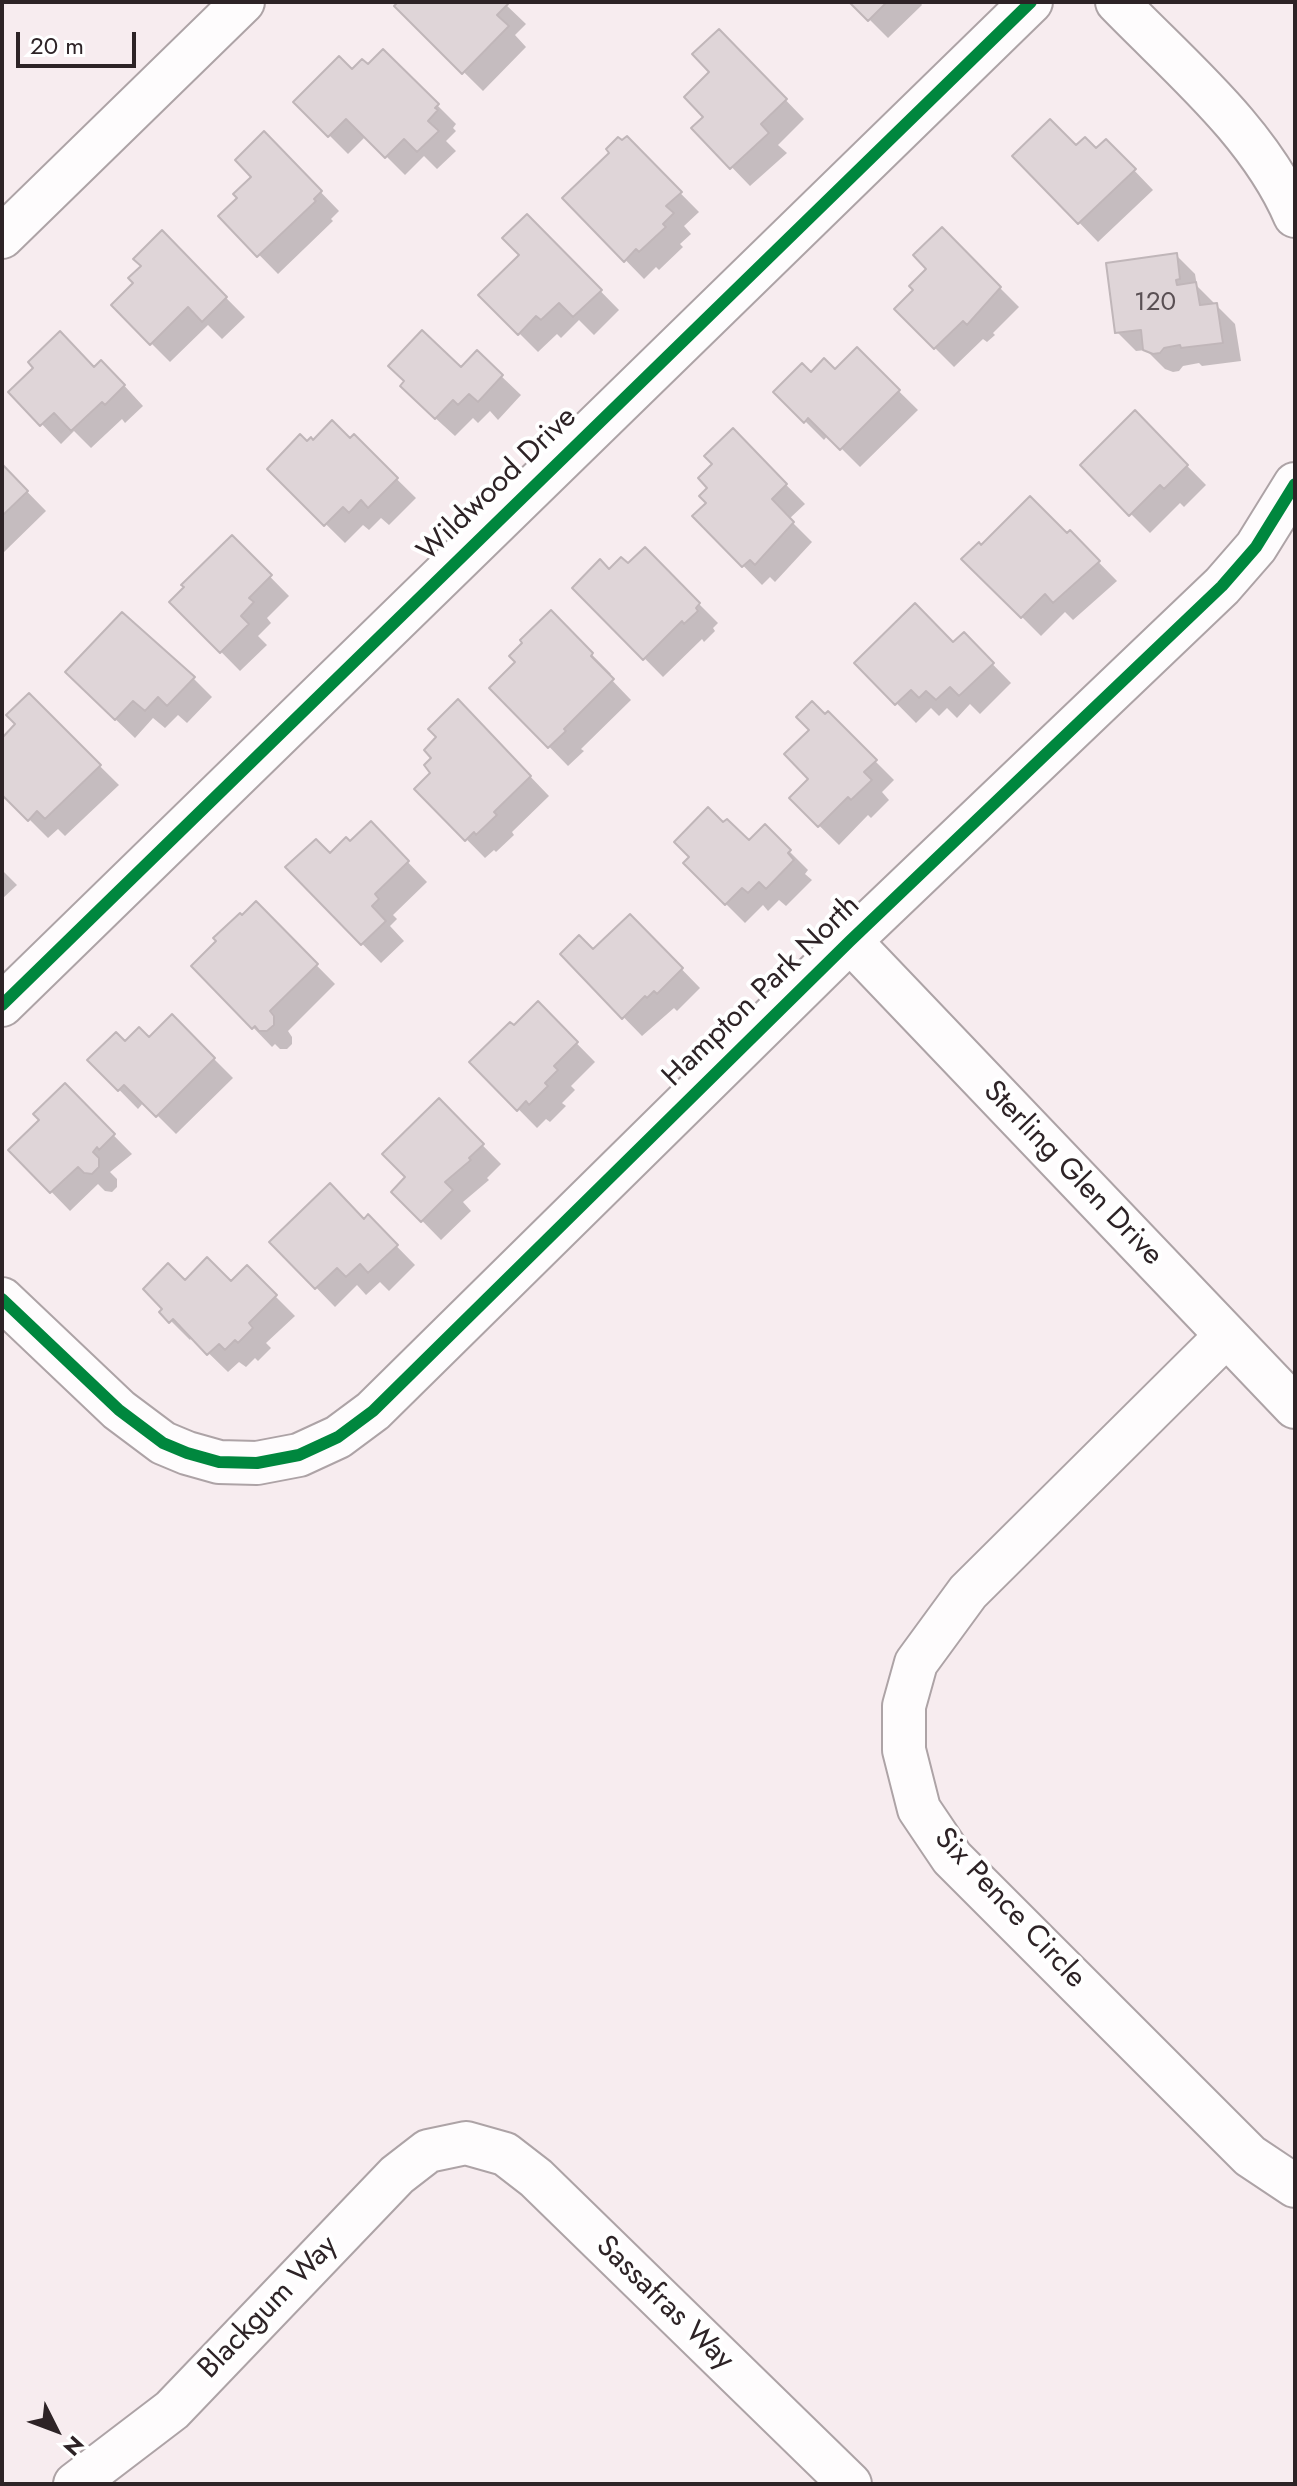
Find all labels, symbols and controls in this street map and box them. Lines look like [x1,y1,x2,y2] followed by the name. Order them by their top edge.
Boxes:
[20,16,140,66] scale bar
[30,28,84,63] text: 20 m
[1134,288,1176,320] house number: 120
[411,400,585,570] street label: Wildwood Drive
[656,889,868,1095] street label: Hampton Park North
[975,1074,1169,1274] street label: Sterling Glen Drive
[926,1821,1092,1997] street label: Six Pence Circle
[192,2229,346,2387] street label: Blackgum Way
[587,2229,741,2379] street label: Sassafras Way
[16,2390,96,2470] north arrow
[56,2429,92,2463] text: N

